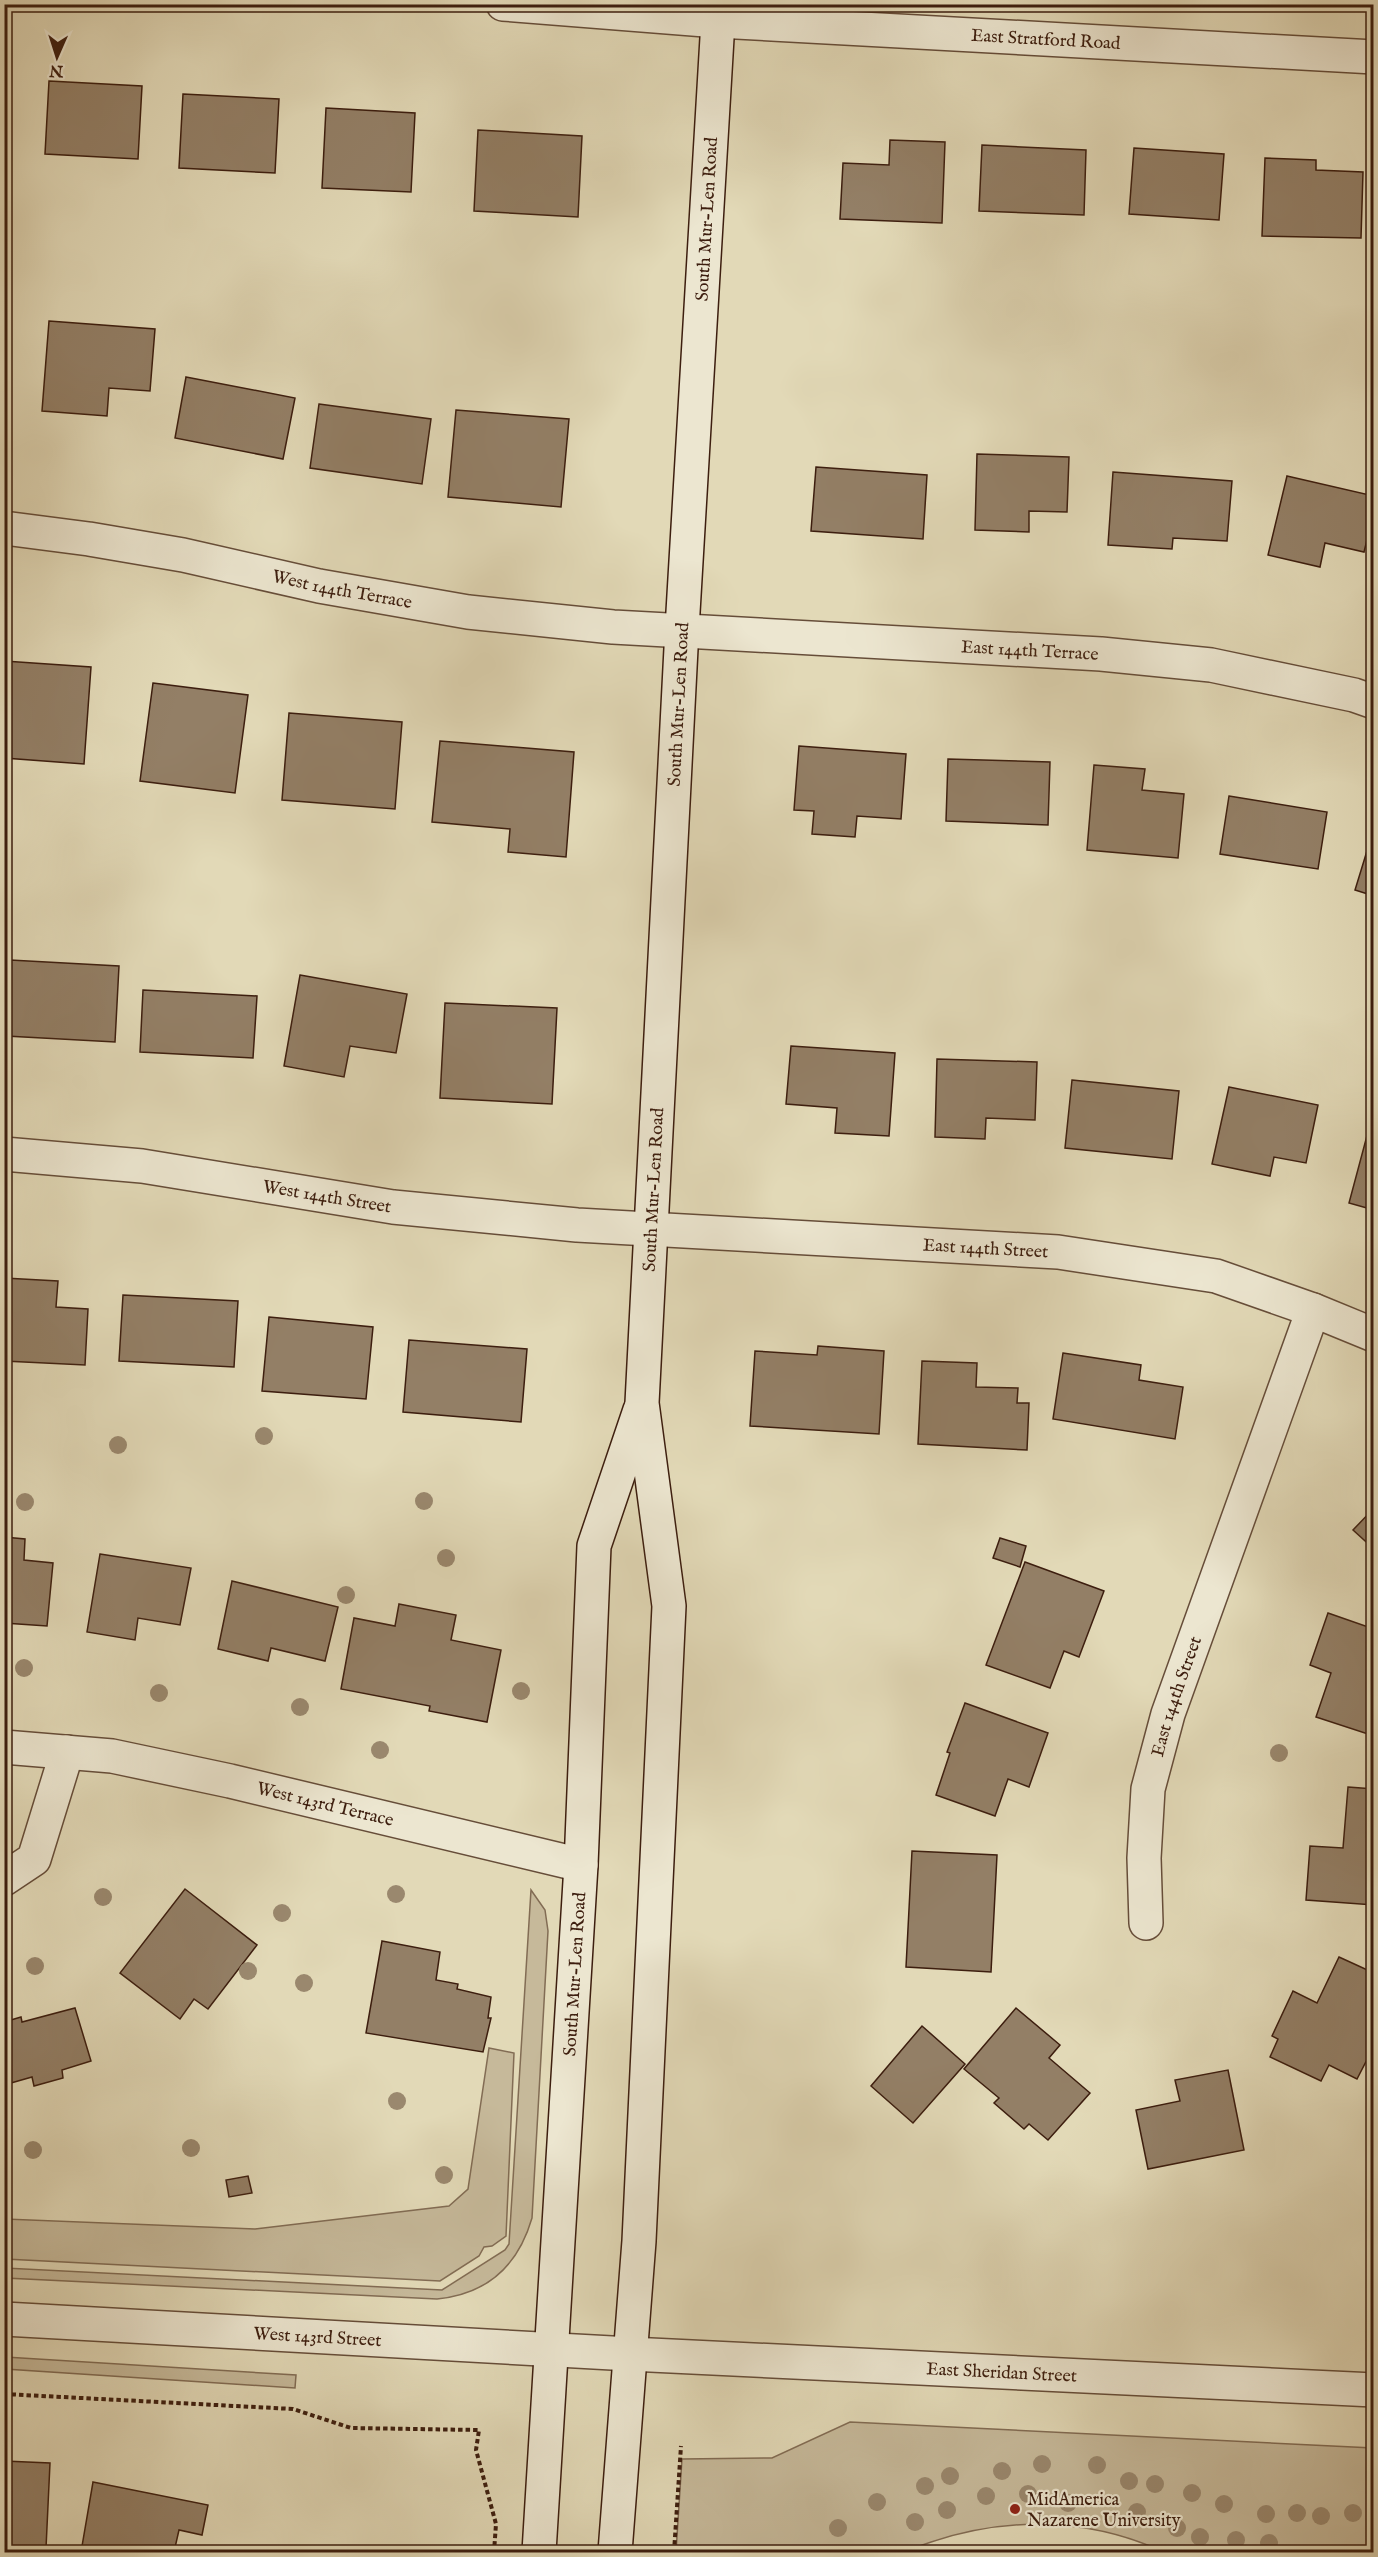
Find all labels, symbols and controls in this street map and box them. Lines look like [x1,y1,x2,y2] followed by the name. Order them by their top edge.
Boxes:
[970,25,1121,56] street label: East Stratford Road
[27,27,87,87] north arrow
[49,60,65,80] text: N
[691,136,724,302] street label: South Mur-Len Road
[270,566,414,615] street label: West 144th Terrace
[664,621,695,787] street label: South Mur-Len Road
[960,636,1099,667] street label: East 144th Terrace
[639,1107,670,1272] street label: South Mur-Len Road
[261,1176,393,1220] street label: West 144th Street
[922,1234,1049,1264] street label: East 144th Street
[1147,1633,1208,1759] street label: East 144th Street
[254,1778,396,1833] street label: West 143rd Terrace
[559,1891,592,2057] street label: South Mur-Len Road
[253,2323,382,2353] street label: West 143rd Street
[926,2358,1077,2389] street label: East Sheridan Street
[1027,2489,1181,2533] place label: MidAmerica Nazarene University
[1008,2502,1022,2516] marker: MidAmerica Nazarene University

